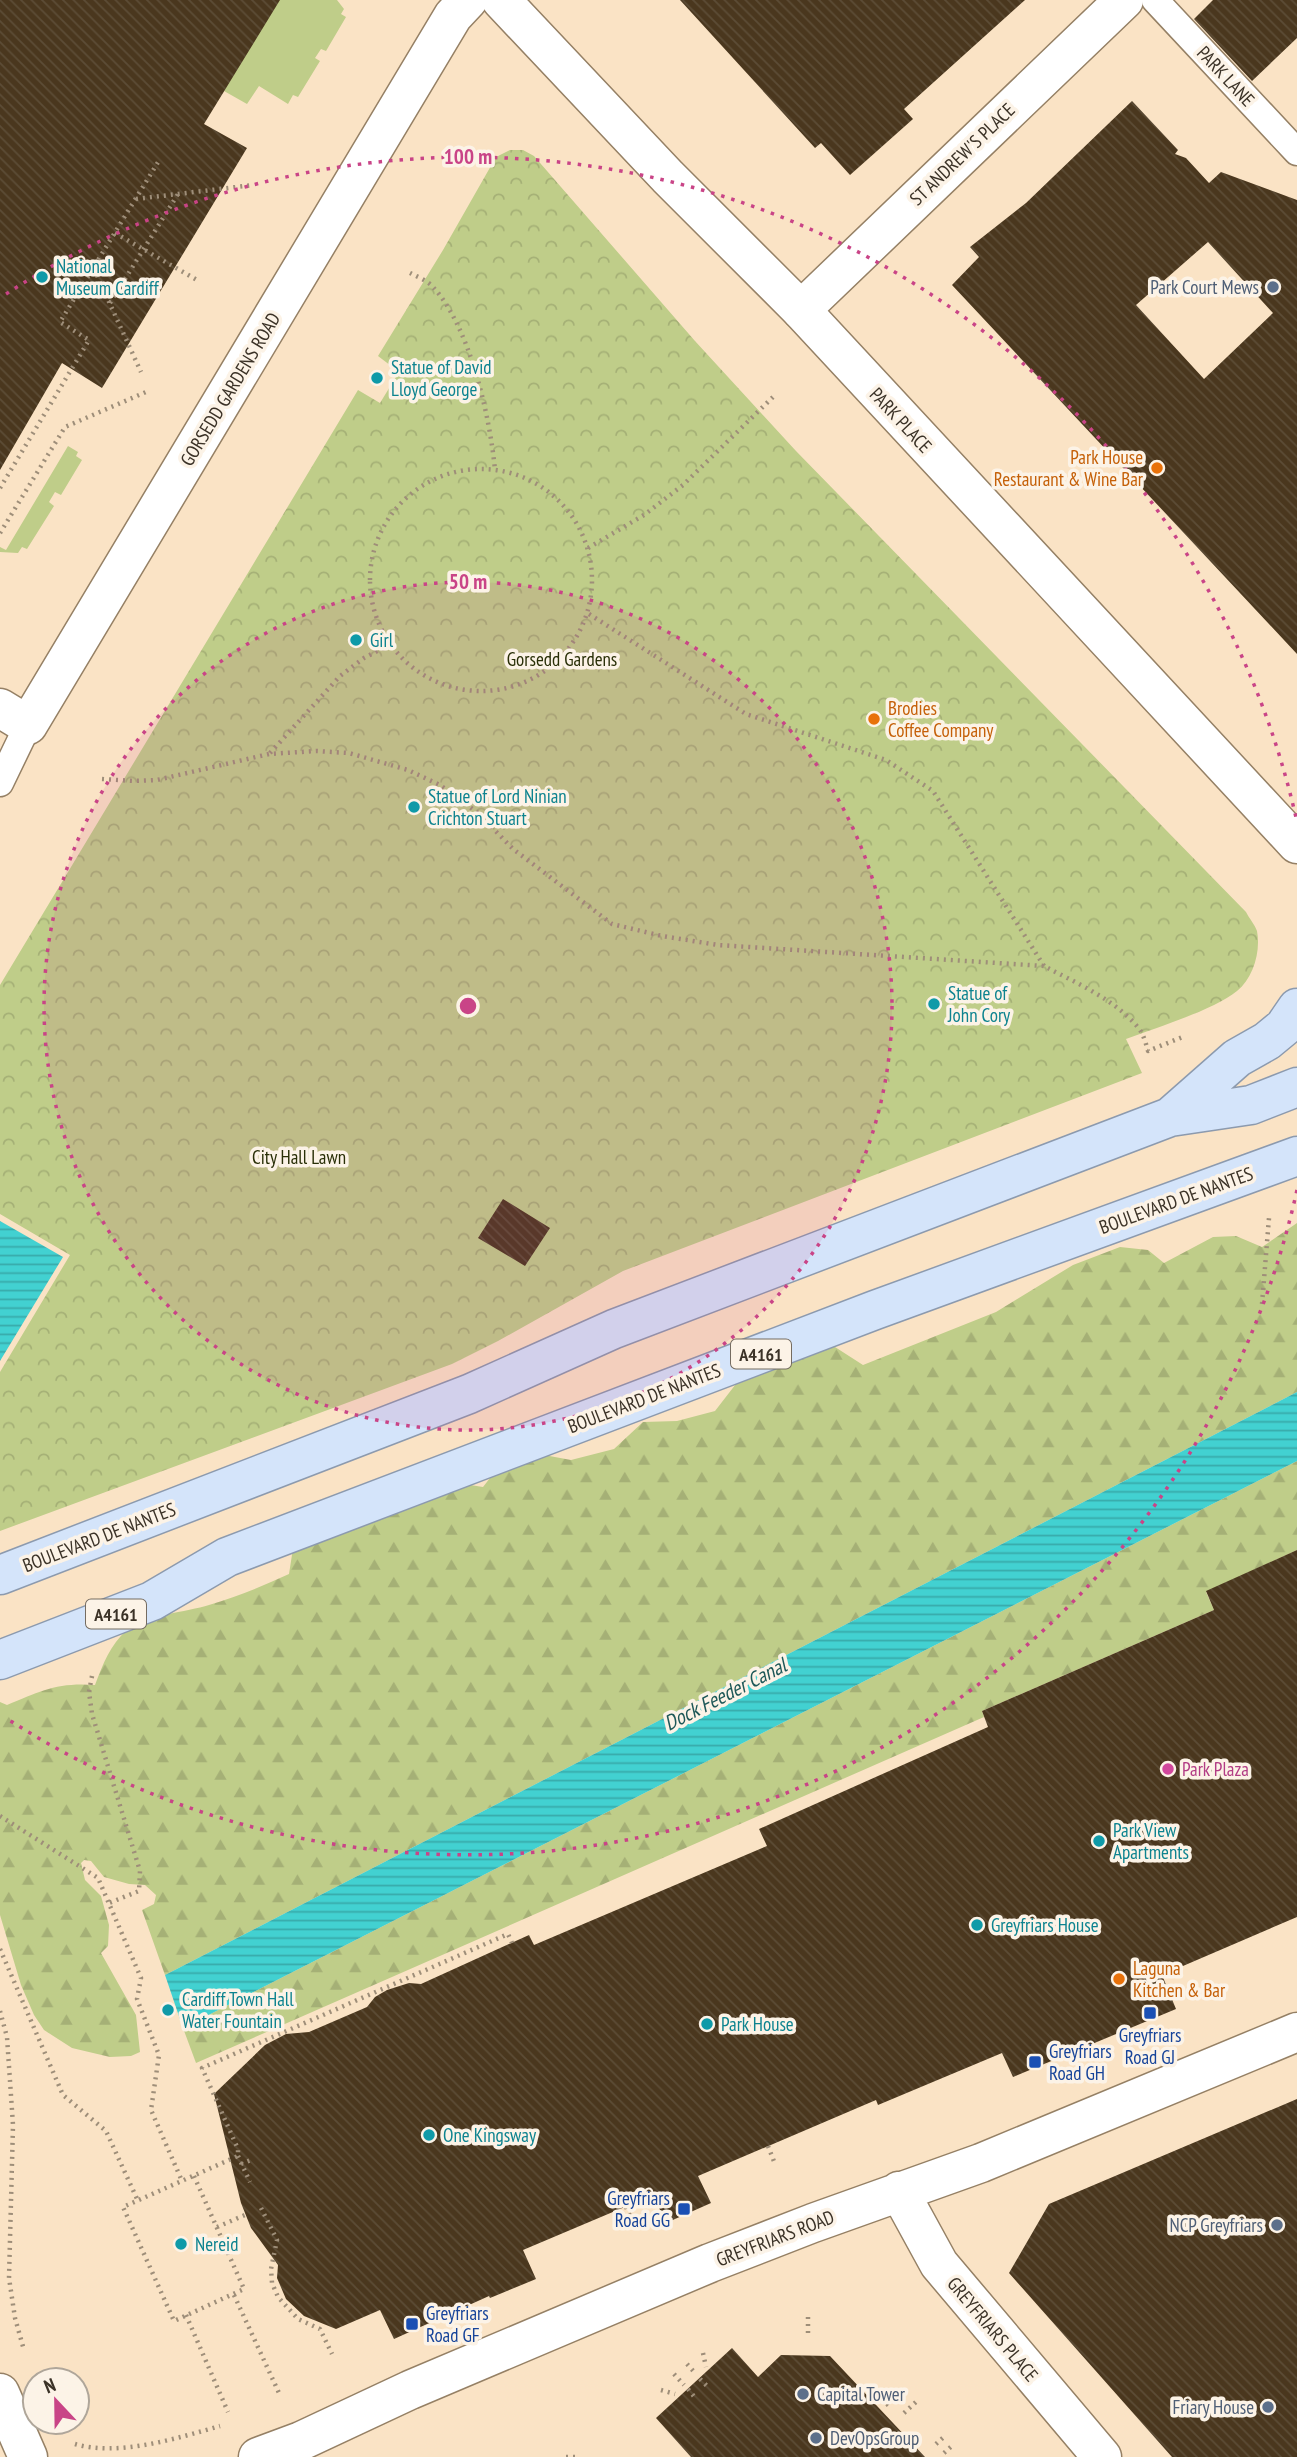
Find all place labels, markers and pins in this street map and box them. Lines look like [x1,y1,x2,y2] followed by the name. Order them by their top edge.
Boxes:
[56,254,160,300] place label: National Museum Cardiff
[34,269,50,285] marker: National Museum Cardiff
[1150,275,1259,299] place label: Park Court Mews
[1265,279,1281,295] marker: Park Court Mews
[391,355,492,401] place label: Statue of David Lloyd George
[369,370,385,386] marker: Statue of David Lloyd George
[994,445,1144,491] place label: Park House Restaurant & Wine Bar
[1149,460,1165,476] marker: Park House Restaurant & Wine Bar
[370,628,394,652] place label: Girl
[348,632,364,648] marker: Girl
[888,696,994,742] place label: Brodies Coffee Company
[866,711,882,727] marker: Brodies Coffee Company
[428,784,567,830] place label: Statue of Lord Ninian Crichton Stuart
[406,799,422,815] marker: Statue of Lord Ninian Crichton Stuart
[947,981,1011,1027] place label: Statue of John Cory
[456,994,480,1018] centre of rings
[926,996,942,1012] marker: Statue of John Cory
[1182,1757,1249,1781] place label: Park Plaza
[1160,1761,1176,1777] marker: Park Plaza
[1113,1818,1189,1864] place label: Park View Apartments
[1091,1833,1107,1849] marker: Park View Apartments
[991,1913,1099,1937] place label: Greyfriars House
[969,1917,985,1933] marker: Greyfriars House
[1133,1956,1226,2002] place label: Laguna Kitchen & Bar
[1111,1971,1127,1987] marker: Laguna Kitchen & Bar
[182,1987,294,2033] place label: Cardiff Town Hall Water Fountain
[160,2002,176,2018] marker: Cardiff Town Hall Water Fountain
[1142,2005,1158,2021] marker: Greyfriars Road GJ
[721,2012,794,2036] place label: Park House
[699,2016,715,2032] marker: Park House
[1119,2023,1181,2069] place label: Greyfriars Road GJ
[1049,2039,1112,2085] place label: Greyfriars Road GH
[1027,2054,1043,2070] marker: Greyfriars Road GH
[443,2123,537,2147] place label: One Kingsway
[421,2127,437,2143] marker: One Kingsway
[607,2186,670,2232] place label: Greyfriars Road GG
[676,2201,692,2217] marker: Greyfriars Road GG
[1169,2213,1263,2237] place label: NCP Greyfriars
[1269,2217,1285,2233] marker: NCP Greyfriars
[195,2232,238,2256] place label: Nereid
[173,2236,189,2252] marker: Nereid
[426,2301,489,2347] place label: Greyfriars Road GF
[404,2316,420,2332] marker: Greyfriars Road GF
[817,2382,906,2406] place label: Capital Tower
[795,2386,811,2402] marker: Capital Tower
[1172,2395,1254,2419] place label: Friary House
[1260,2399,1276,2415] marker: Friary House
[830,2426,919,2450] place label: DevOpsGroup
[808,2430,824,2446] marker: DevOpsGroup

